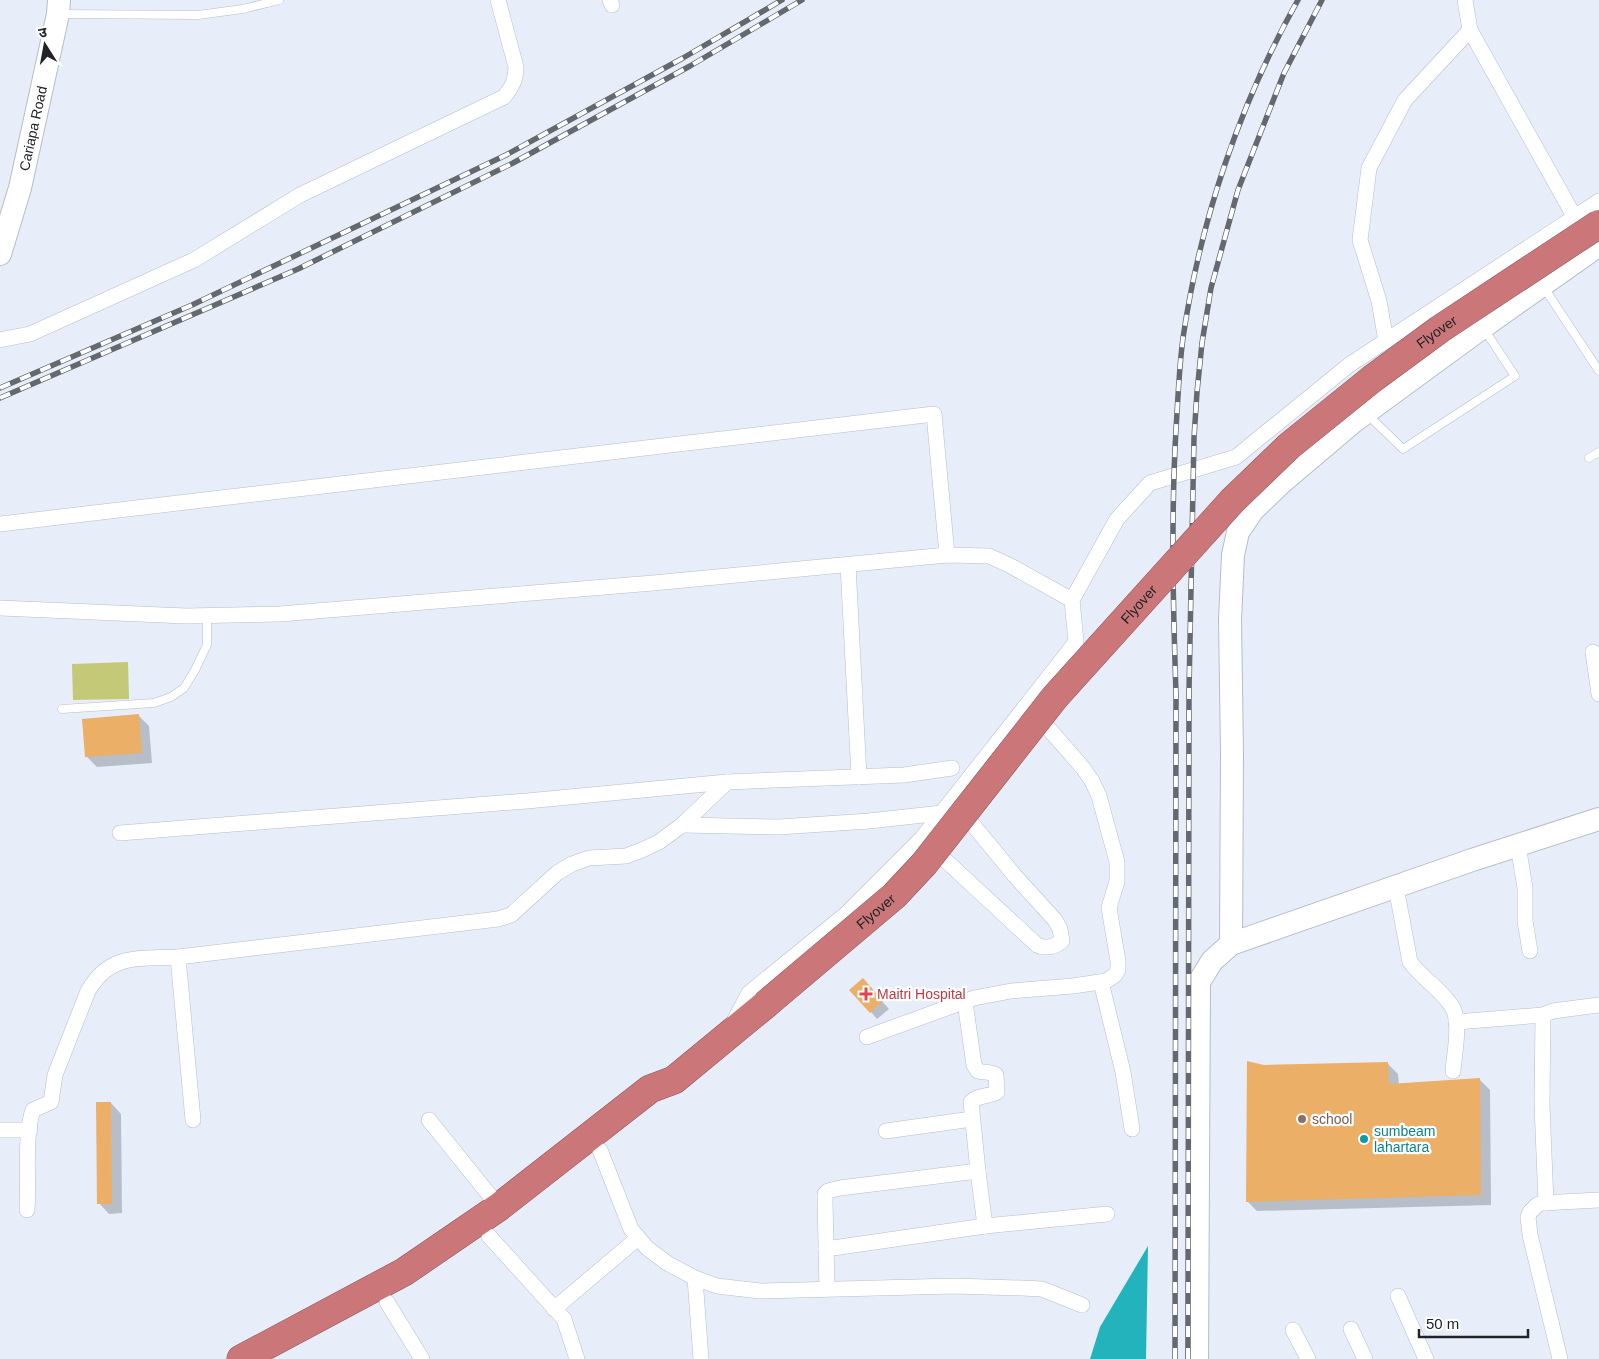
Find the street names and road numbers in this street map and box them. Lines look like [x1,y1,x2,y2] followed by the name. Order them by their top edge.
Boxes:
[16,84,50,172] street label: Cariapa Road
[1413,312,1460,352] street label: Flyover
[1117,582,1160,627] street label: Flyover
[853,890,899,932] street label: Flyover

